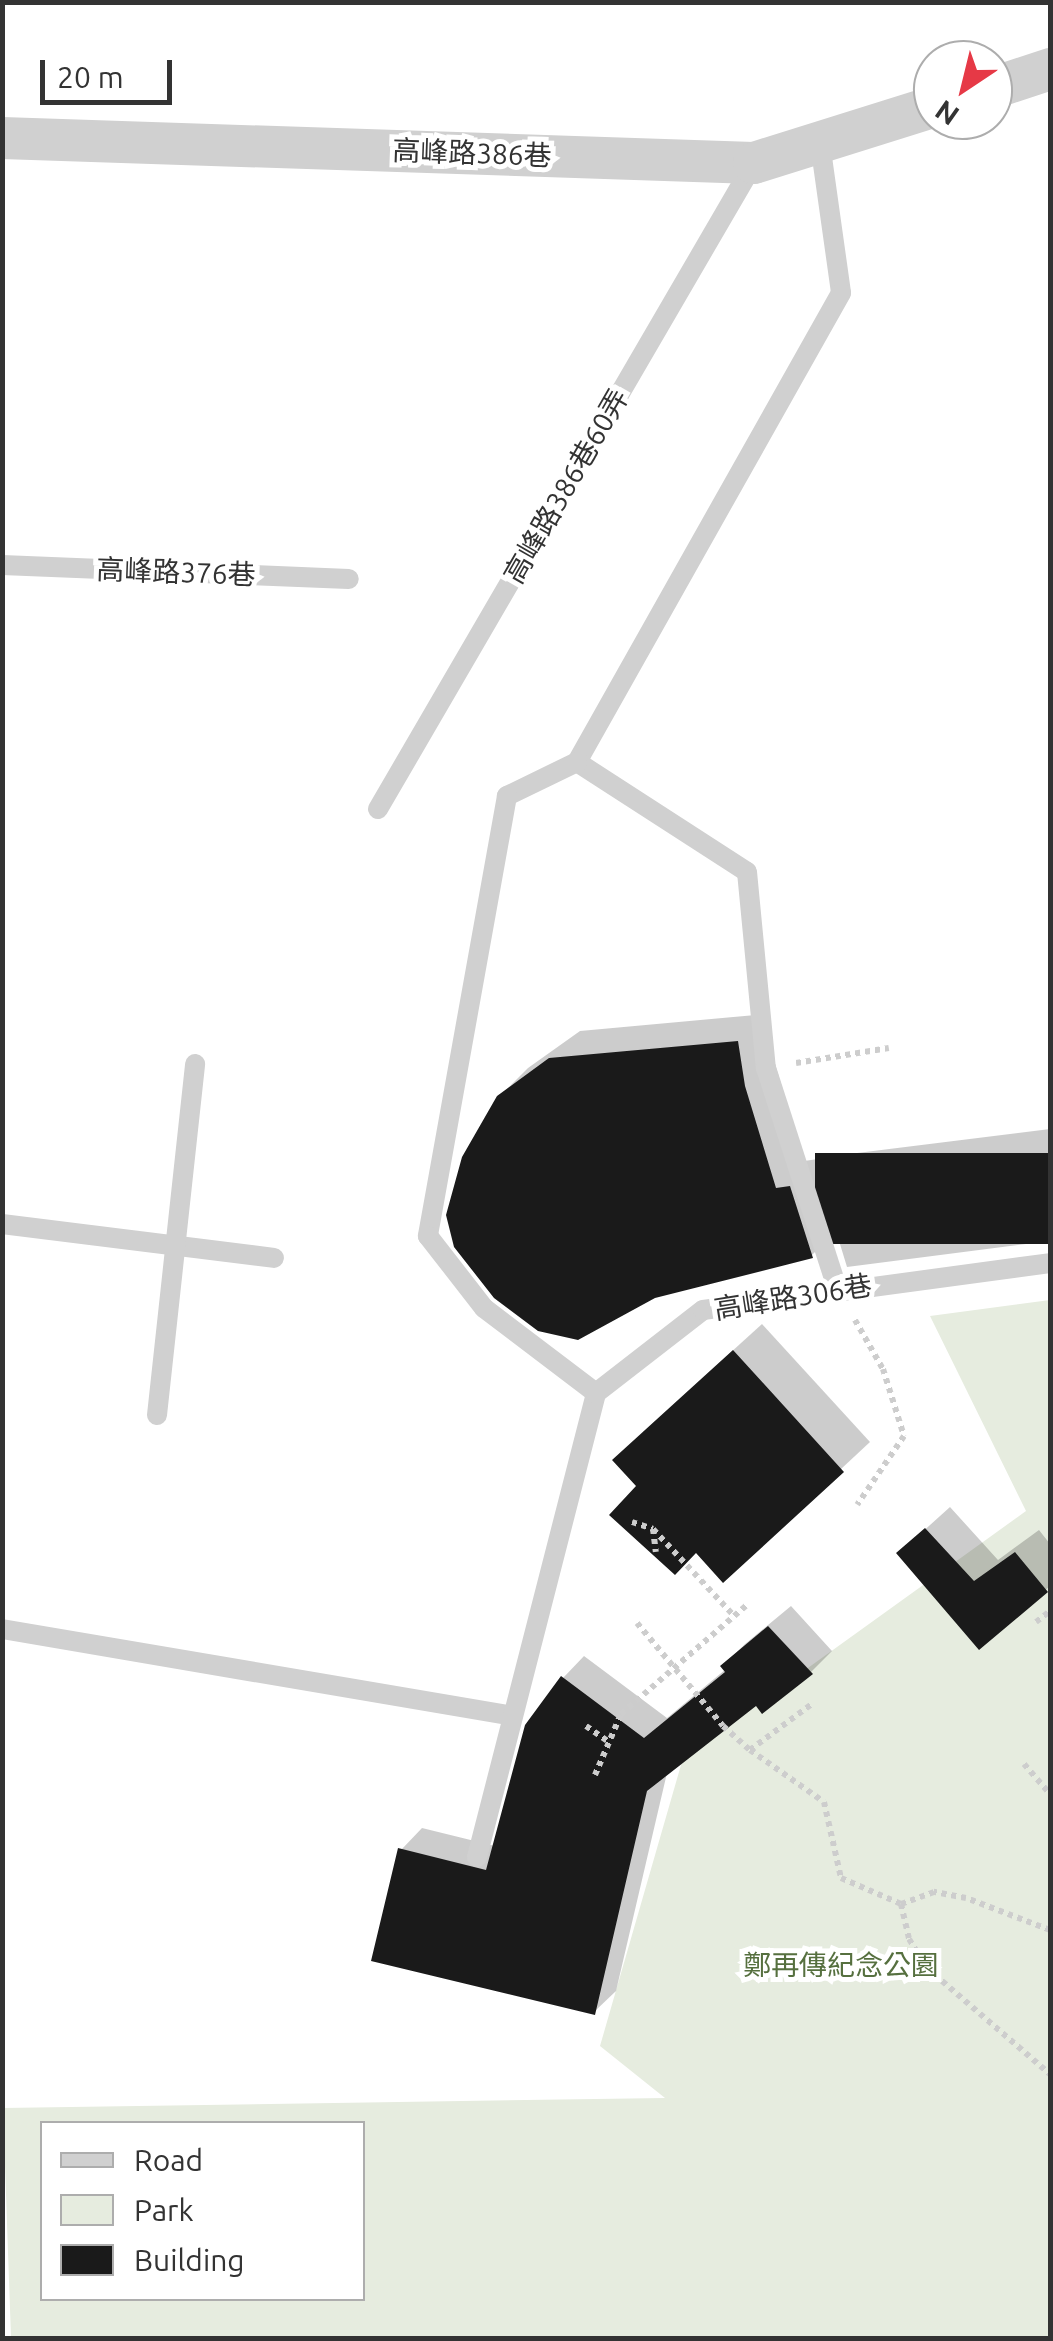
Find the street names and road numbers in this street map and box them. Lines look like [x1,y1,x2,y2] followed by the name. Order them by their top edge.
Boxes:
[392,133,552,173] street label: 高峰路386巷
[497,383,635,589] street label: 高峰路386巷60弄
[96,552,256,592] street label: 高峰路376巷
[712,1268,874,1326] street label: 高峰路306巷

